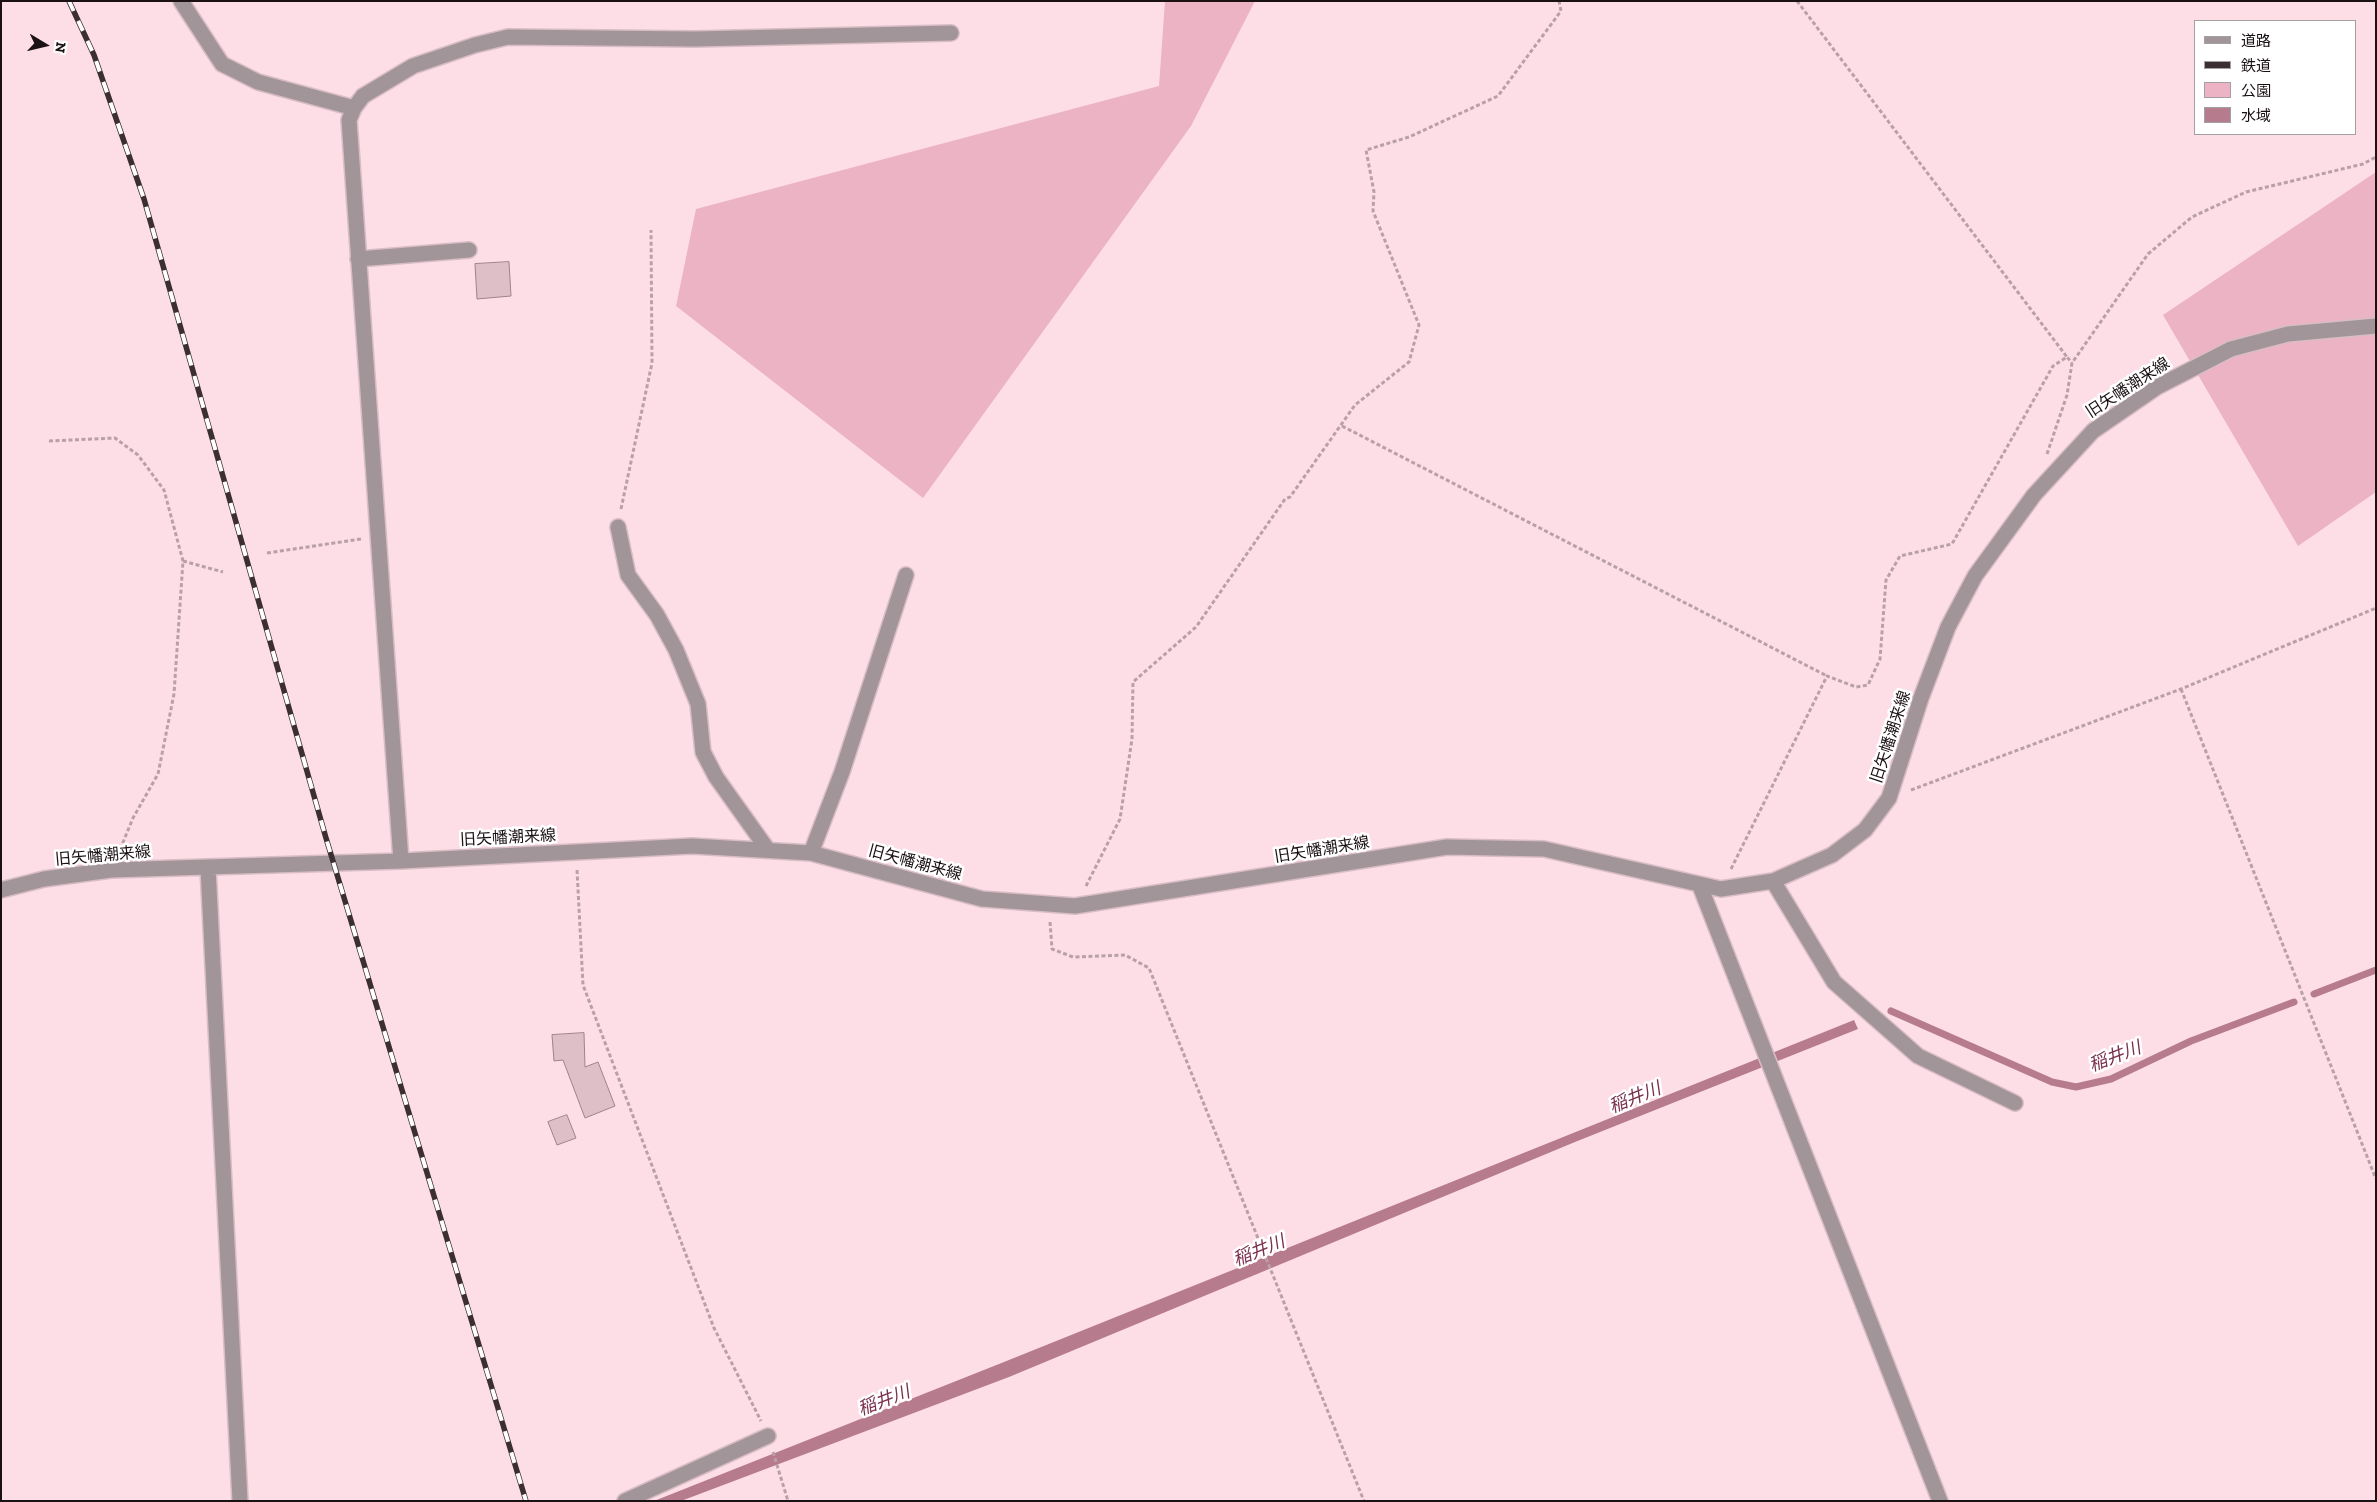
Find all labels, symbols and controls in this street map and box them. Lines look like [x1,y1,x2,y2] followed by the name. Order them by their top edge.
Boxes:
[20,20,70,70] north arrow
[2194,20,2357,135] legend
[2241,32,2271,50] text: 道路
[51,41,70,54] text: N
[2241,57,2271,75] text: 鉄道
[2241,82,2271,100] text: 公園
[2241,107,2271,125] text: 水域
[2083,354,2173,422] street label: 旧矢幡潮来線
[1867,688,1915,786] street label: 旧矢幡潮来線
[460,826,556,850] street label: 旧矢幡潮来線
[1273,833,1371,867] street label: 旧矢幡潮来線
[866,841,964,885] street label: 旧矢幡潮来線
[54,842,152,870] street label: 旧矢幡潮来線
[2086,1037,2144,1077] water label: 稲井川
[1606,1078,1664,1118] water label: 稲井川
[1230,1231,1288,1271] water label: 稲井川
[855,1381,913,1421] water label: 稲井川

